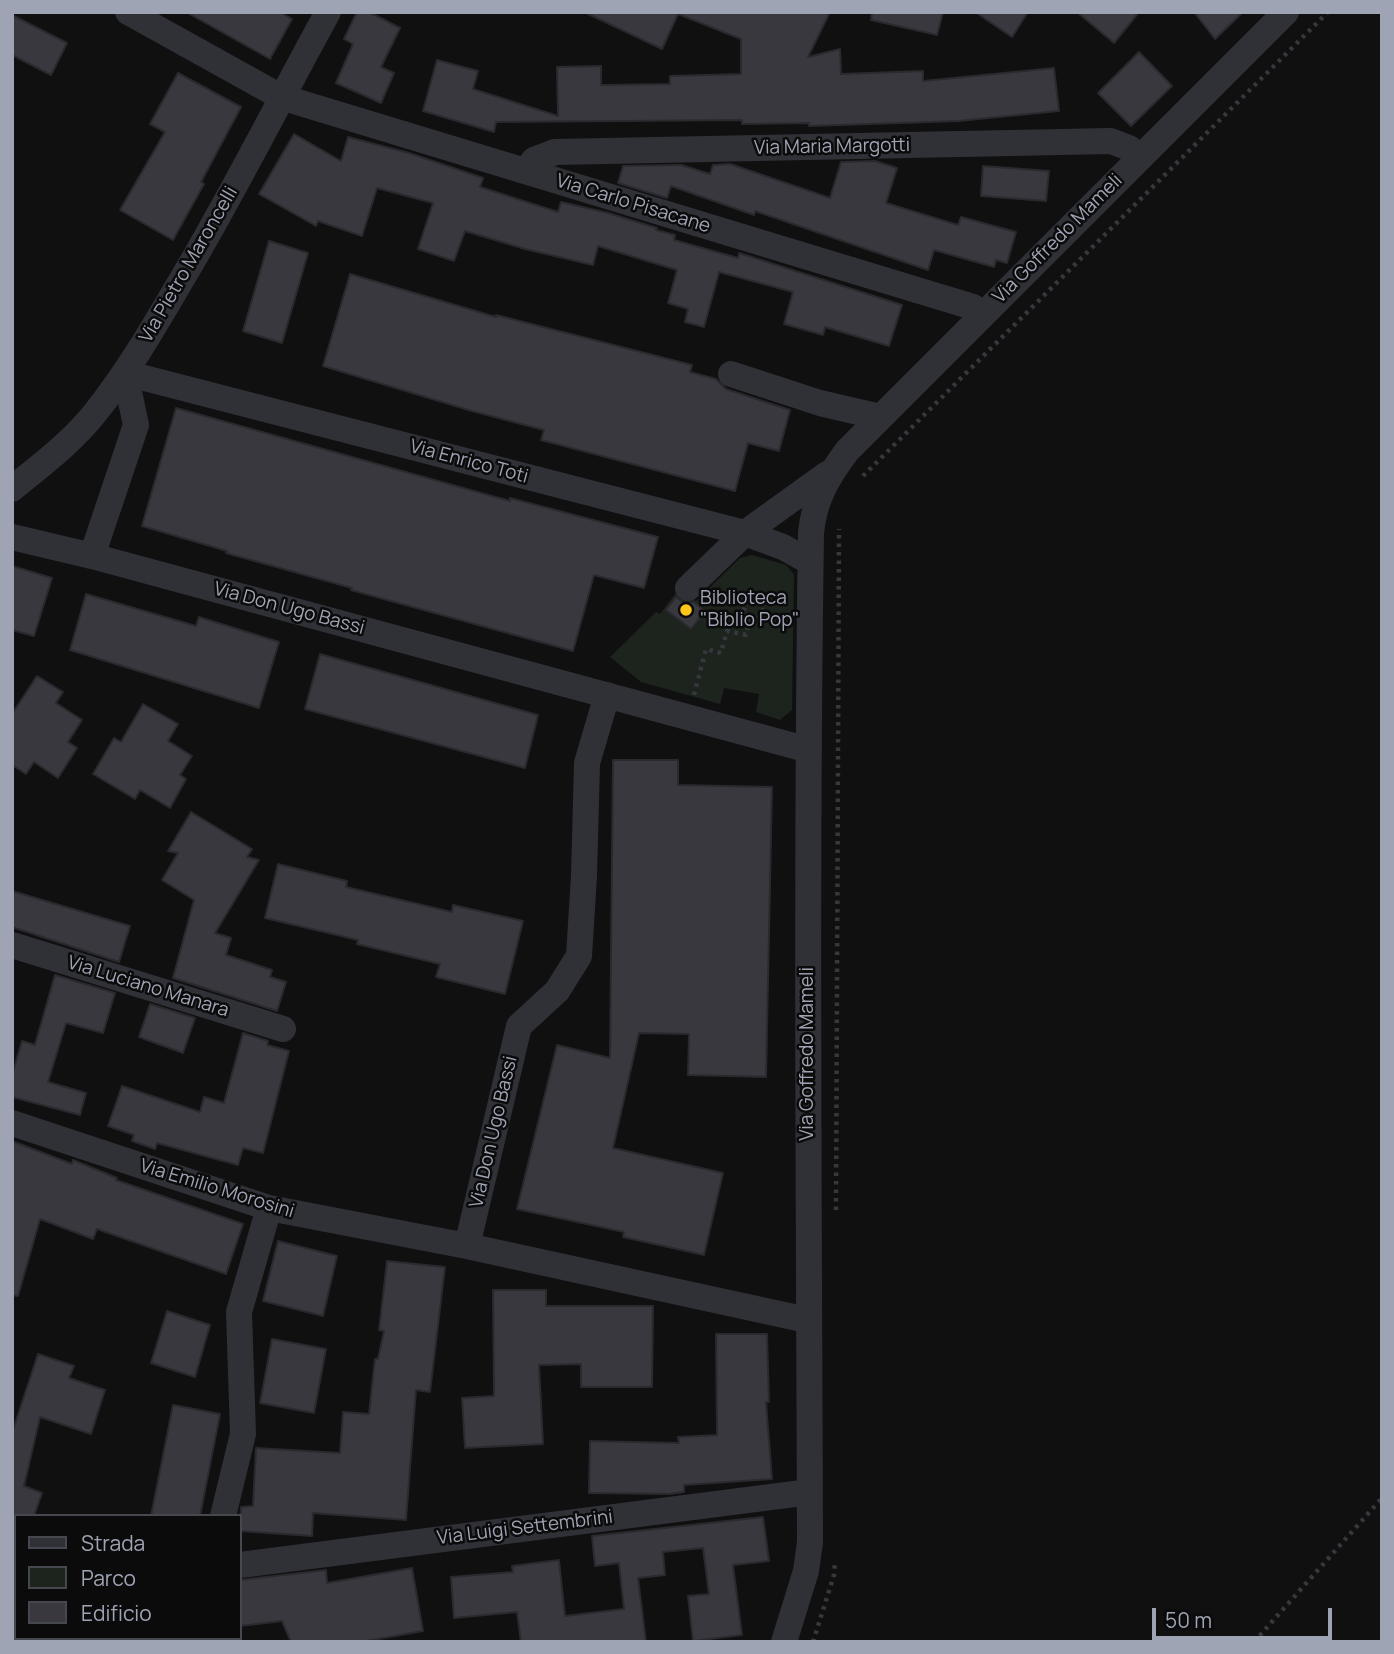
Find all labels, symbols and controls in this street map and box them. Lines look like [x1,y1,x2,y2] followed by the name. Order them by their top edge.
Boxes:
[754,134,910,160] street label: Via Maria Margotti
[553,170,713,238] street label: Via Carlo Pisacane
[989,170,1127,308] street label: Via Goffredo Mameli
[135,183,243,347] street label: Via Pietro Maroncelli
[407,435,531,489] street label: Via Enrico Toti
[211,578,367,640] street label: Via Don Ugo Bassi
[700,588,799,632] place label: Biblioteca "Biblio Pop"
[678,602,694,618] marker: Biblioteca "Biblio Pop"
[64,952,232,1022] street label: Via Luciano Manara
[797,967,819,1141] street label: Via Goffredo Mameli
[465,1054,523,1210] street label: Via Don Ugo Bassi
[137,1155,297,1223] street label: Via Emilio Morosini
[436,1506,614,1550] street label: Via Luigi Settembrini
[14,1514,242,1640] legend
[81,1529,145,1557] text: Strada
[81,1564,136,1592] text: Parco
[1156,1594,1336,1638] scale bar
[81,1599,152,1627] text: Edificio
[1165,1606,1212,1634] text: 50 m

